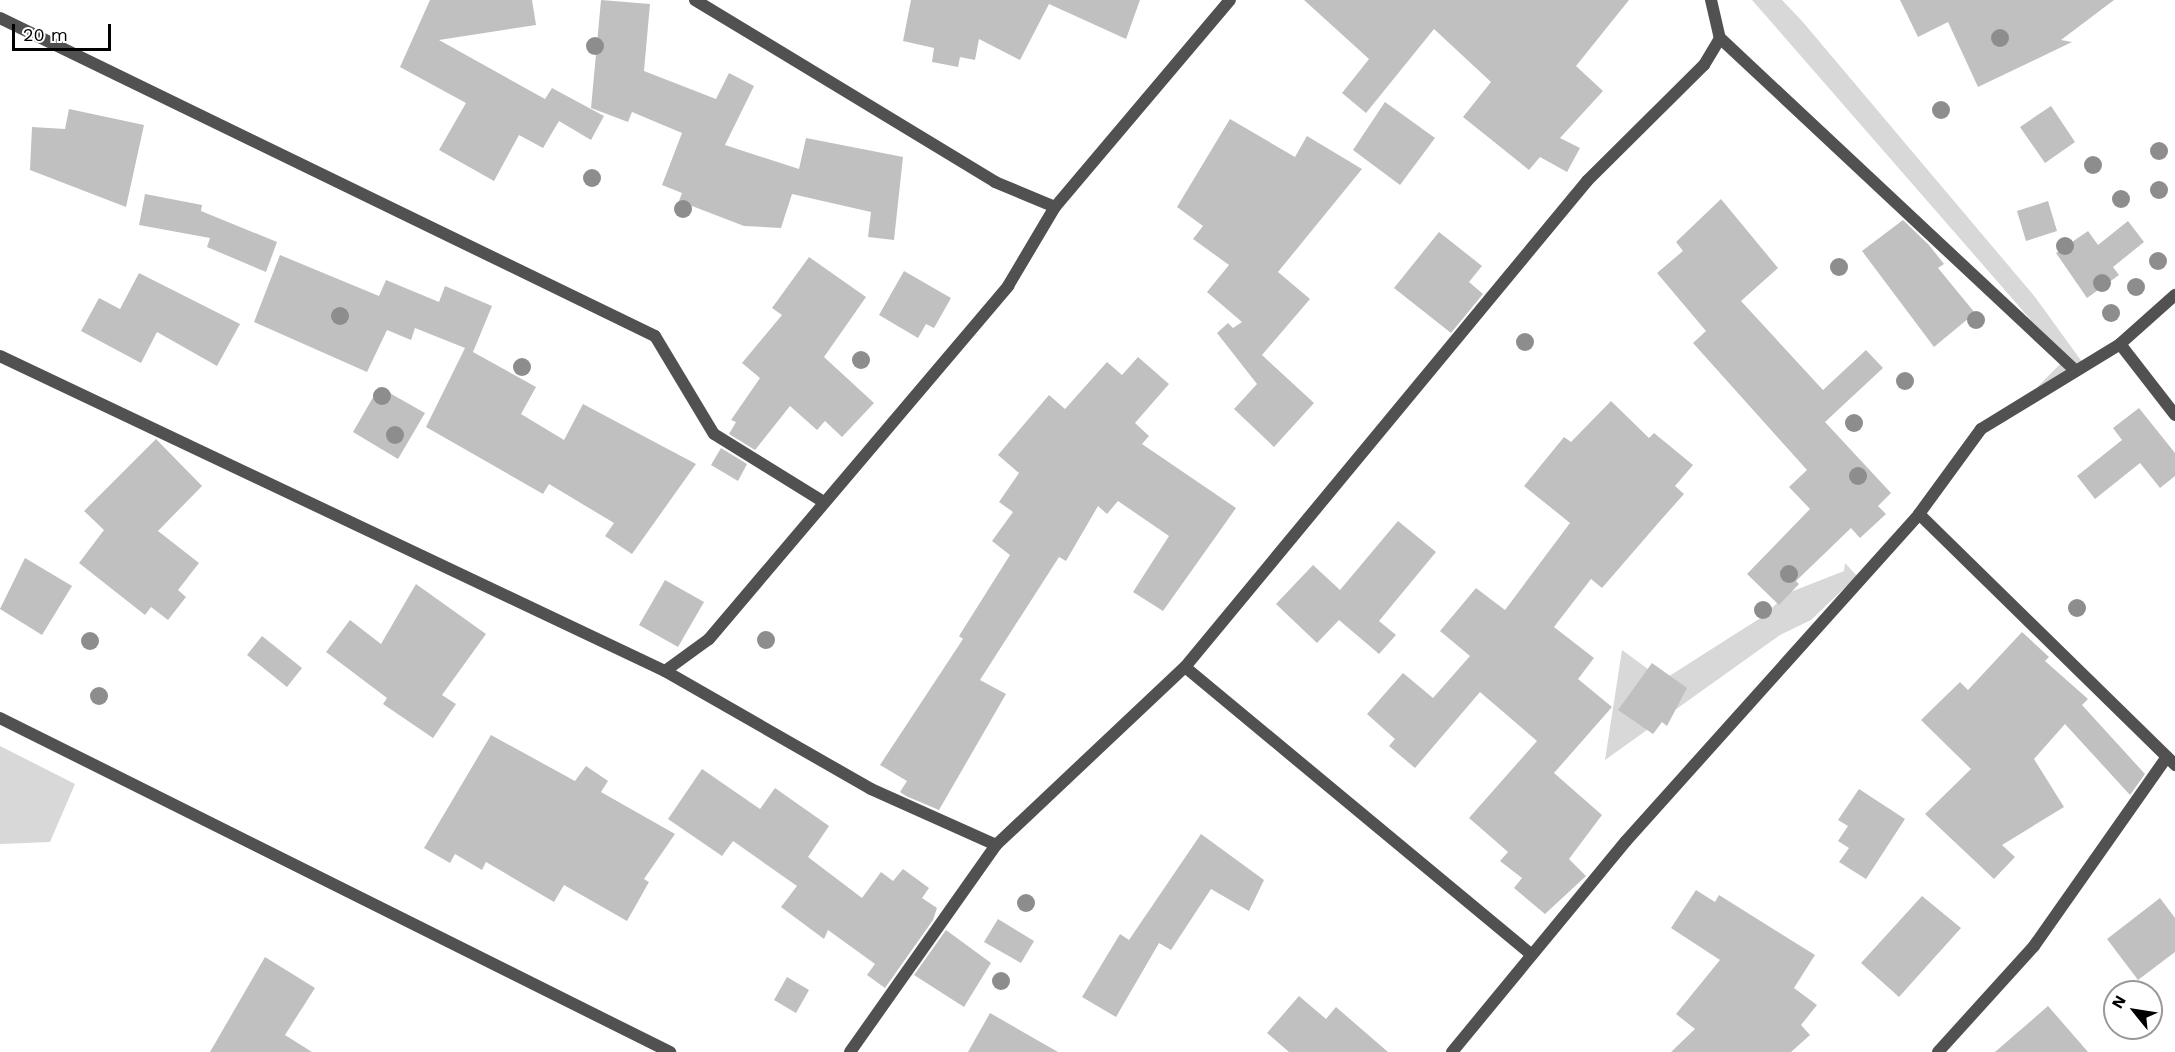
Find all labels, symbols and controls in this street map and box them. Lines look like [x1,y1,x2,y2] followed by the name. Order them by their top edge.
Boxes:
[15,12,114,50] scale bar
[23,24,68,45] text: 20 m
[2103,980,2163,1040] north arrow
[2108,992,2130,1012] text: N

